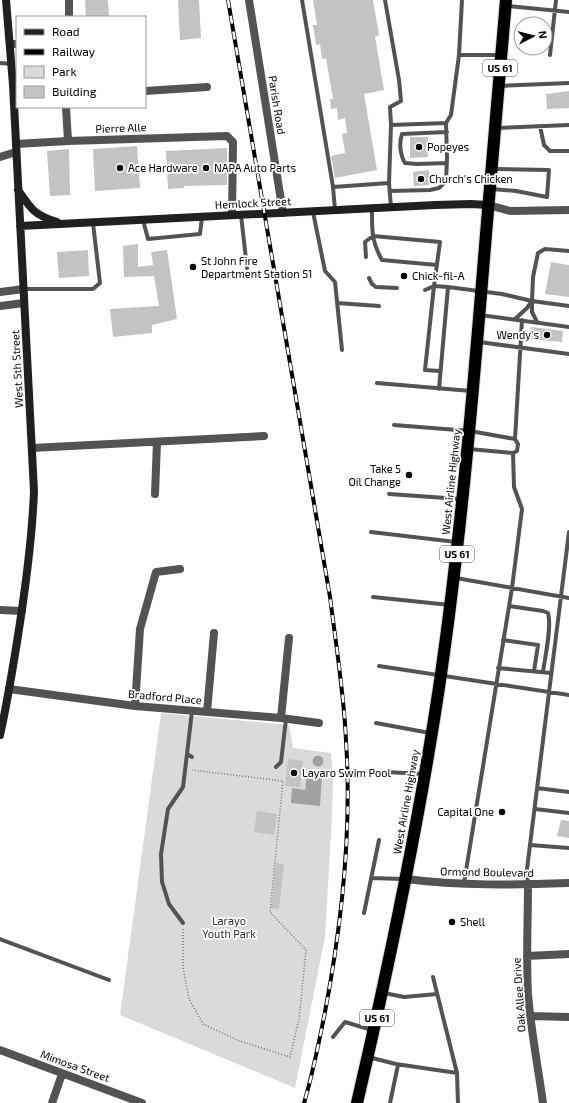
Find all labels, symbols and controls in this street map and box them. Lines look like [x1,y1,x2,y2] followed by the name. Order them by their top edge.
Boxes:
[16,16,146,108] legend
[513,16,553,56] north arrow
[52,24,80,38] text: Road
[536,30,550,40] text: N
[52,44,96,58] text: Railway
[483,60,517,76] road number: US 61
[52,64,77,78] text: Park
[266,75,289,135] street label: Parish Road
[52,84,97,98] text: Building
[95,120,147,135] street label: Pierre Alle
[427,140,470,153] place label: Popeyes
[414,142,424,152] marker: Popeyes
[128,161,198,174] place label: Ace Hardware
[214,161,297,174] place label: NAPA Auto Parts
[115,163,125,173] marker: Ace Hardware
[201,163,211,173] marker: NAPA Auto Parts
[429,172,513,185] place label: Church's Chicken
[416,174,426,184] marker: Church's Chicken
[215,194,291,211] street label: Hemlock Street
[201,254,312,280] place label: St John Fire Department Station 51
[188,262,198,272] marker: St John Fire Department Station 51
[412,269,465,282] place label: Chick-fil-A
[399,271,409,281] marker: Chick-fil-A
[496,328,539,341] place label: Wendy's
[8,330,25,408] street label: West 5th Street
[542,330,552,340] marker: Wendy's
[438,428,463,535] street label: West Airline Highway
[348,462,401,488] place label: Take 5 Oil Change
[404,470,414,480] marker: Take 5 Oil Change
[440,546,474,562] road number: US 61
[128,687,203,706] street label: Bradford Place
[390,748,421,855] street label: West Airline Highway
[302,766,391,779] place label: Layaro Swim Pool
[289,768,299,778] marker: Layaro Swim Pool
[437,805,494,818] place label: Capital One
[497,807,507,817] marker: Capital One
[440,864,534,879] street label: Ormond Boulevard
[202,914,256,940] park label: Larayo Youth Park
[460,915,486,928] place label: Shell
[447,917,457,927] marker: Shell
[509,957,528,1033] street label: Oak Allee Drive
[360,1010,394,1026] road number: US 61
[39,1047,112,1084] street label: Mimosa Street

